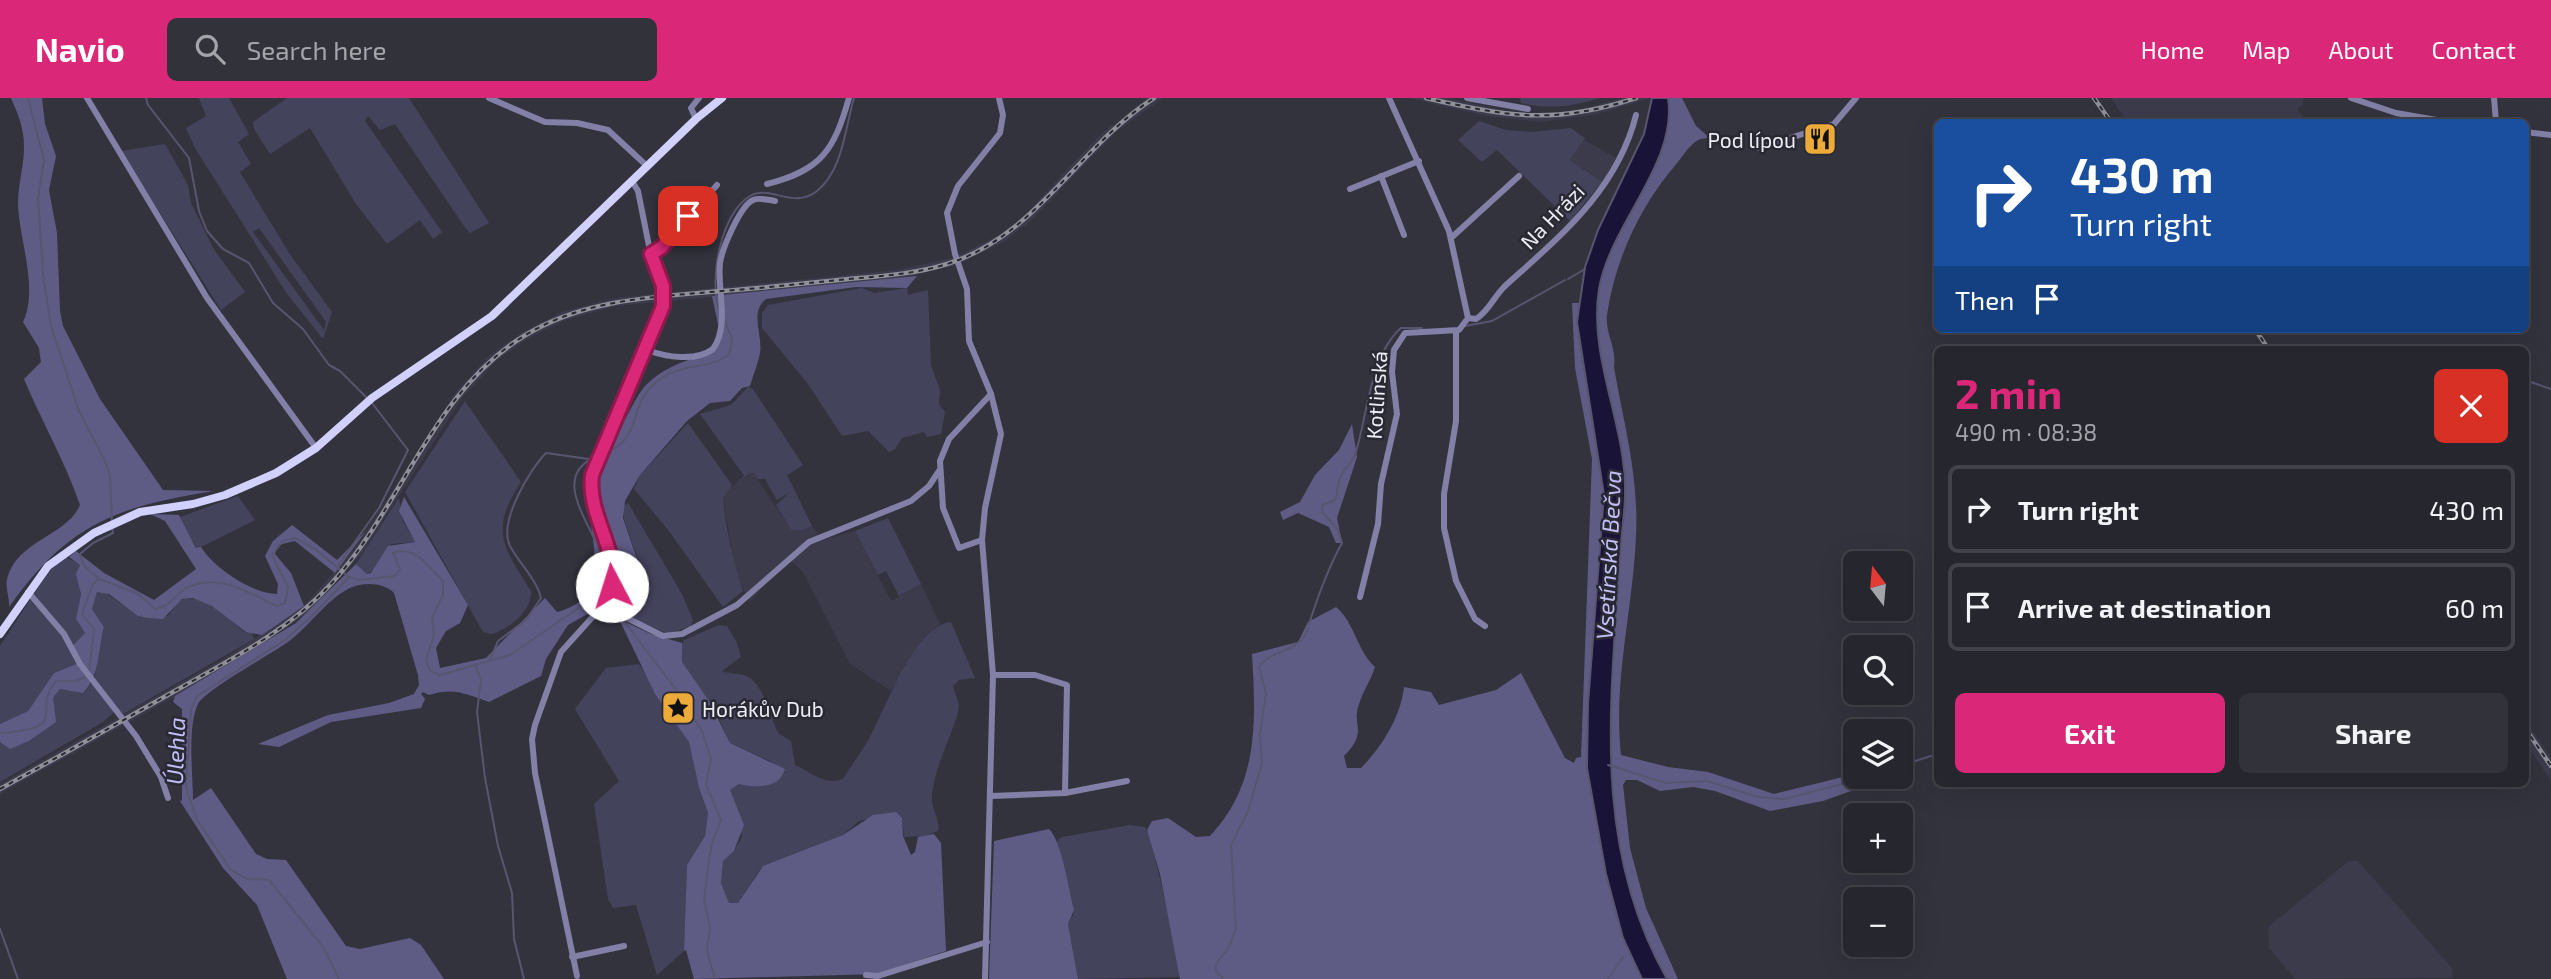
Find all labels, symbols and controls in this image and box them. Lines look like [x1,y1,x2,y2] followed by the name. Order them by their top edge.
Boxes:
[167,18,657,81] search box
[35,29,125,69] text: Navio
[191,30,229,68] icon: search
[247,34,386,65] text: Search here
[2141,35,2204,64] text: Home
[2242,35,2290,64] text: Map
[2328,35,2394,64] text: About
[2432,35,2516,64] text: Contact
[1801,120,1839,158] restaurant icon: Pod lípou
[1708,127,1796,152] place label: Pod lípou
[2070,144,2214,203] text: 430 m
[1955,147,2046,238] icon: right
[1515,178,1589,254] street label: Na Hrázi
[658,186,718,246] pin
[669,197,707,235] icon: arrive
[2070,204,2212,242] text: Turn right
[2028,280,2066,318] icon: arrive
[1955,284,2014,315] text: Then
[1360,350,1392,440] street label: Kotlinská
[1955,367,2062,417] text: 2 min
[2434,369,2508,443] button: close
[1955,418,2097,446] text: 490 m · 08:38
[1590,469,1626,641] water label: Vsetínská Bečva
[1959,490,1997,528] icon: right
[2018,494,2139,525] text: Turn right
[2429,494,2504,525] text: 430 m
[575,549,649,623] position arrow
[1843,551,1913,621] north arrow
[1843,551,1913,957] map controls
[1959,588,1997,626] icon: arrive
[2018,592,2271,623] text: Arrive at destination
[2445,592,2504,623] text: 60 m
[1843,635,1913,705] button: search
[659,689,697,727] place icon: Horákův Dub
[1955,693,2225,773] button: Exit
[2239,693,2508,773] button: Share
[702,696,824,721] place label: Horákův Dub
[160,717,190,785] water label: Úlehla
[1843,719,1913,789] button: layers
[1843,803,1913,873] button: +
[1843,887,1913,957] button: −

